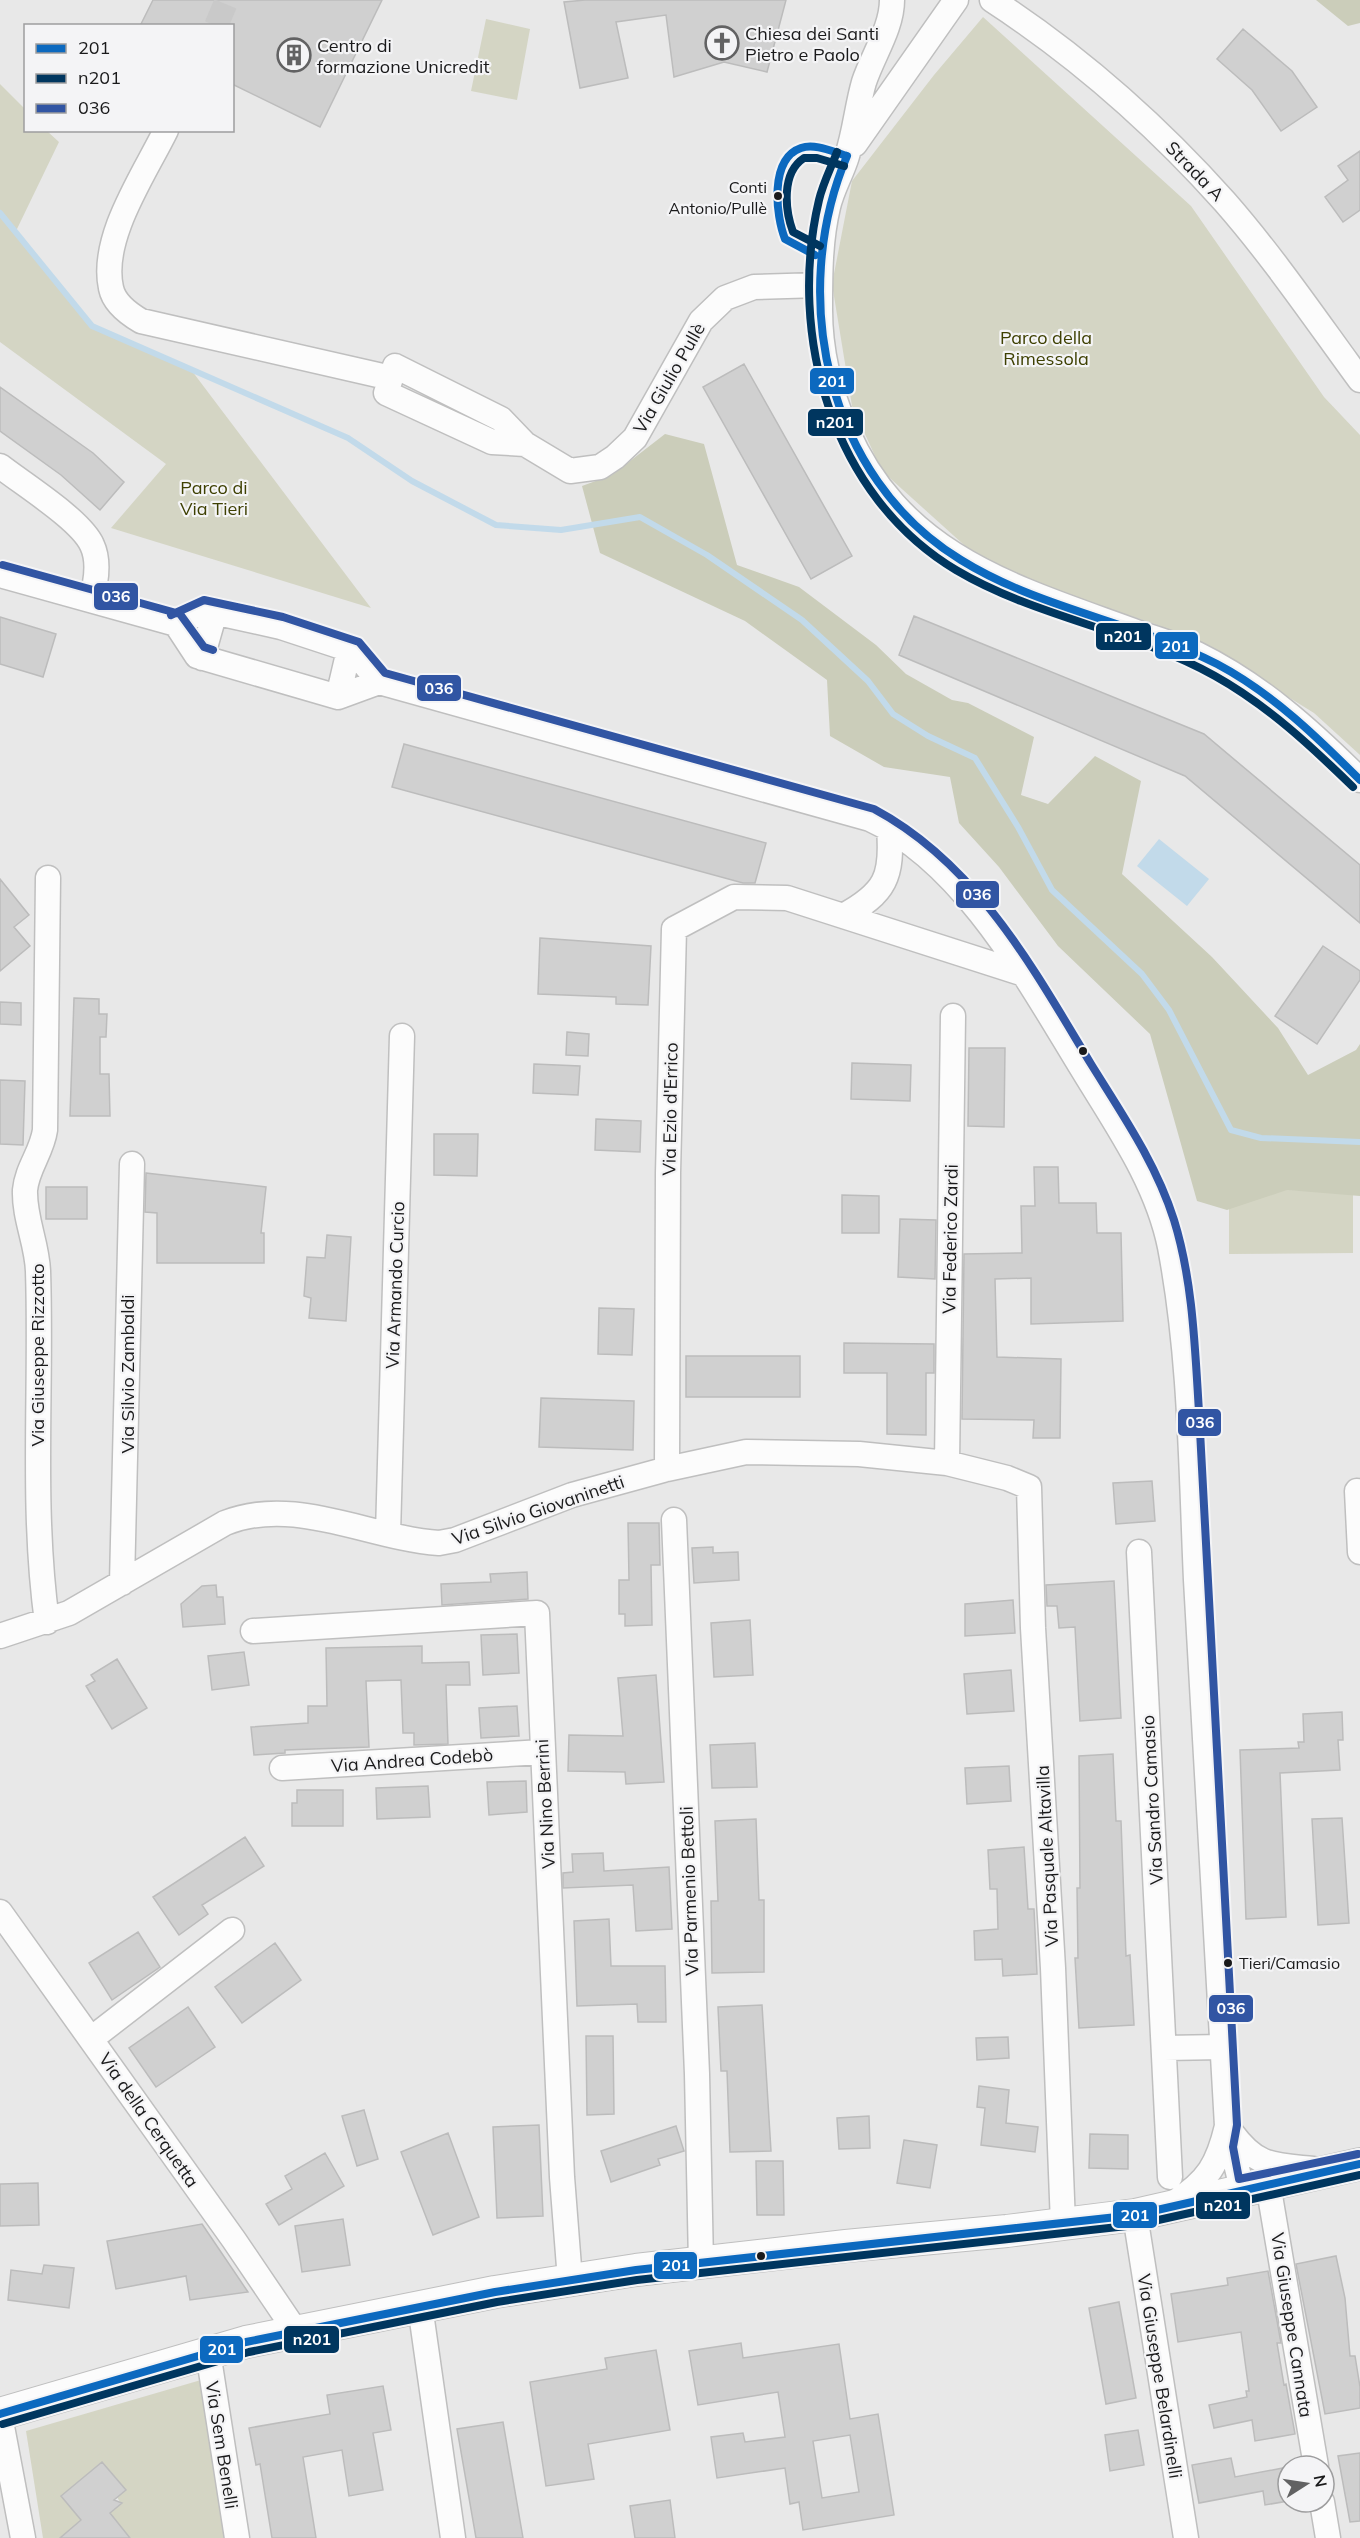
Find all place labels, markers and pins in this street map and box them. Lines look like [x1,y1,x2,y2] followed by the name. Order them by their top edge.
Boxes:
[745,22,879,66] place label: Chiesa dei Santi Pietro e Paolo
[704,25,740,61] church icon: Chiesa dei Santi Pietro e Paolo
[317,34,490,78] place label: Centro di formazione Unicredit
[276,37,312,73] building icon: Centro di formazione Unicredit
[668,177,767,218] place label: Conti Antonio/Pullè
[772,190,784,202] marker: Conti Antonio/Pullè
[1077,1045,1089,1057] unlabelled marker
[1239,1953,1340,1973] place label: Tieri/Camasio
[1222,1957,1234,1969] marker: Tieri/Camasio
[755,2250,767,2262] unlabelled marker

